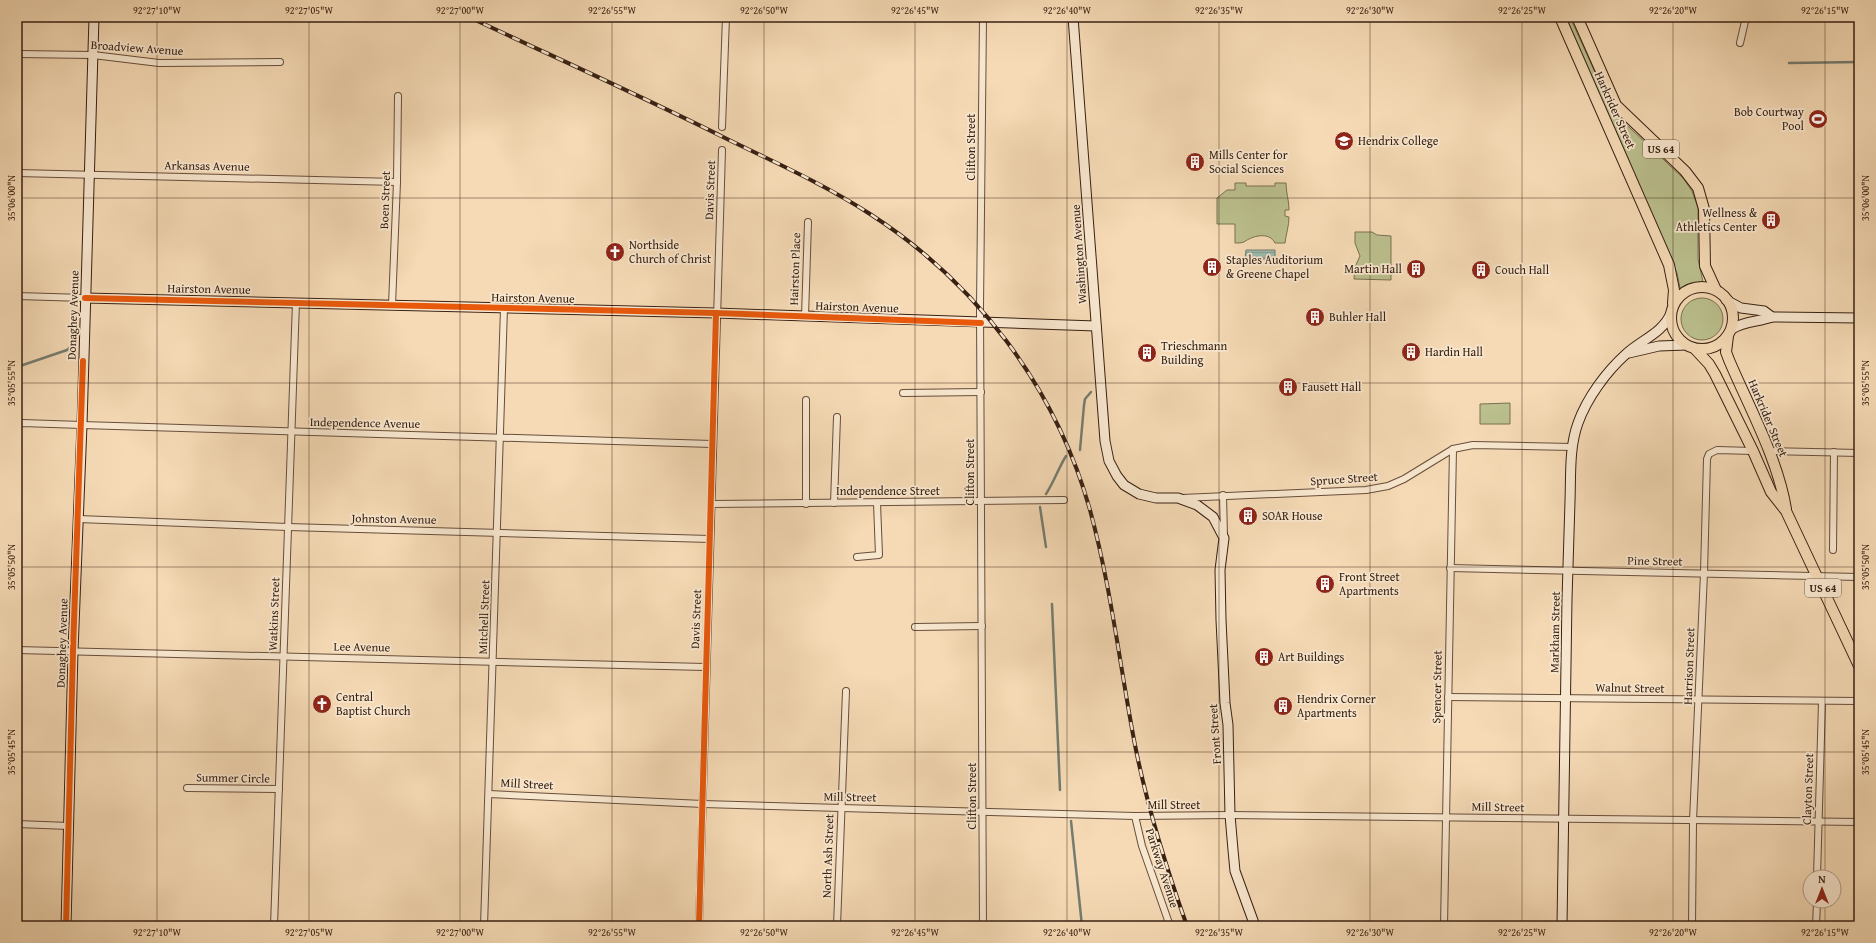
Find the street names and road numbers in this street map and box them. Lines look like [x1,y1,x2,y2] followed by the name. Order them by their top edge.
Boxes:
[90,36,184,59] street label: Broadview Avenue
[1591,68,1640,152] street label: Harkrider Street
[962,113,979,181] street label: Clifton Street
[1643,140,1679,158] road number: US 64
[164,156,250,175] street label: Arkansas Avenue
[700,159,719,220] street label: Davis Street
[375,170,394,229] street label: Boen Street
[1067,203,1090,304] street label: Washington Avenue
[785,232,804,306] street label: Hairston Place
[62,270,83,360] street label: Donaghey Avenue
[167,279,251,298] street label: Hairston Avenue
[491,288,575,307] street label: Hairston Avenue
[815,297,899,316] street label: Hairston Avenue
[1744,376,1793,460] street label: Harkrider Street
[310,413,421,432] street label: Independence Avenue
[961,438,978,506] street label: Clifton Street
[1310,468,1379,489] street label: Spruce Street
[836,482,941,499] street label: Independence Street
[349,509,437,528] street label: Johnston Avenue
[1627,552,1684,569] street label: Pine Street
[264,576,283,651] street label: Watkins Street
[474,579,493,655] street label: Mitchell Street
[1805,579,1841,597] road number: US 64
[686,588,705,649] street label: Davis Street
[1545,590,1564,673] street label: Markham Street
[51,598,72,688] street label: Donaghey Avenue
[1679,626,1698,705] street label: Harrison Street
[334,638,391,655] street label: Lee Avenue
[1427,649,1446,724] street label: Spencer Street
[1595,678,1666,697] street label: Walnut Street
[1204,702,1225,765] street label: Front Street
[1798,752,1817,825] street label: Clayton Street
[963,762,980,830] street label: Clifton Street
[196,768,271,787] street label: Summer Circle
[500,774,555,793] street label: Mill Street
[823,788,877,805] street label: Mill Street
[1148,796,1201,813] street label: Mill Street
[1471,798,1525,815] street label: Mill Street
[818,813,837,898] street label: North Ash Street
[1142,826,1183,910] street label: Parkway Avenue

